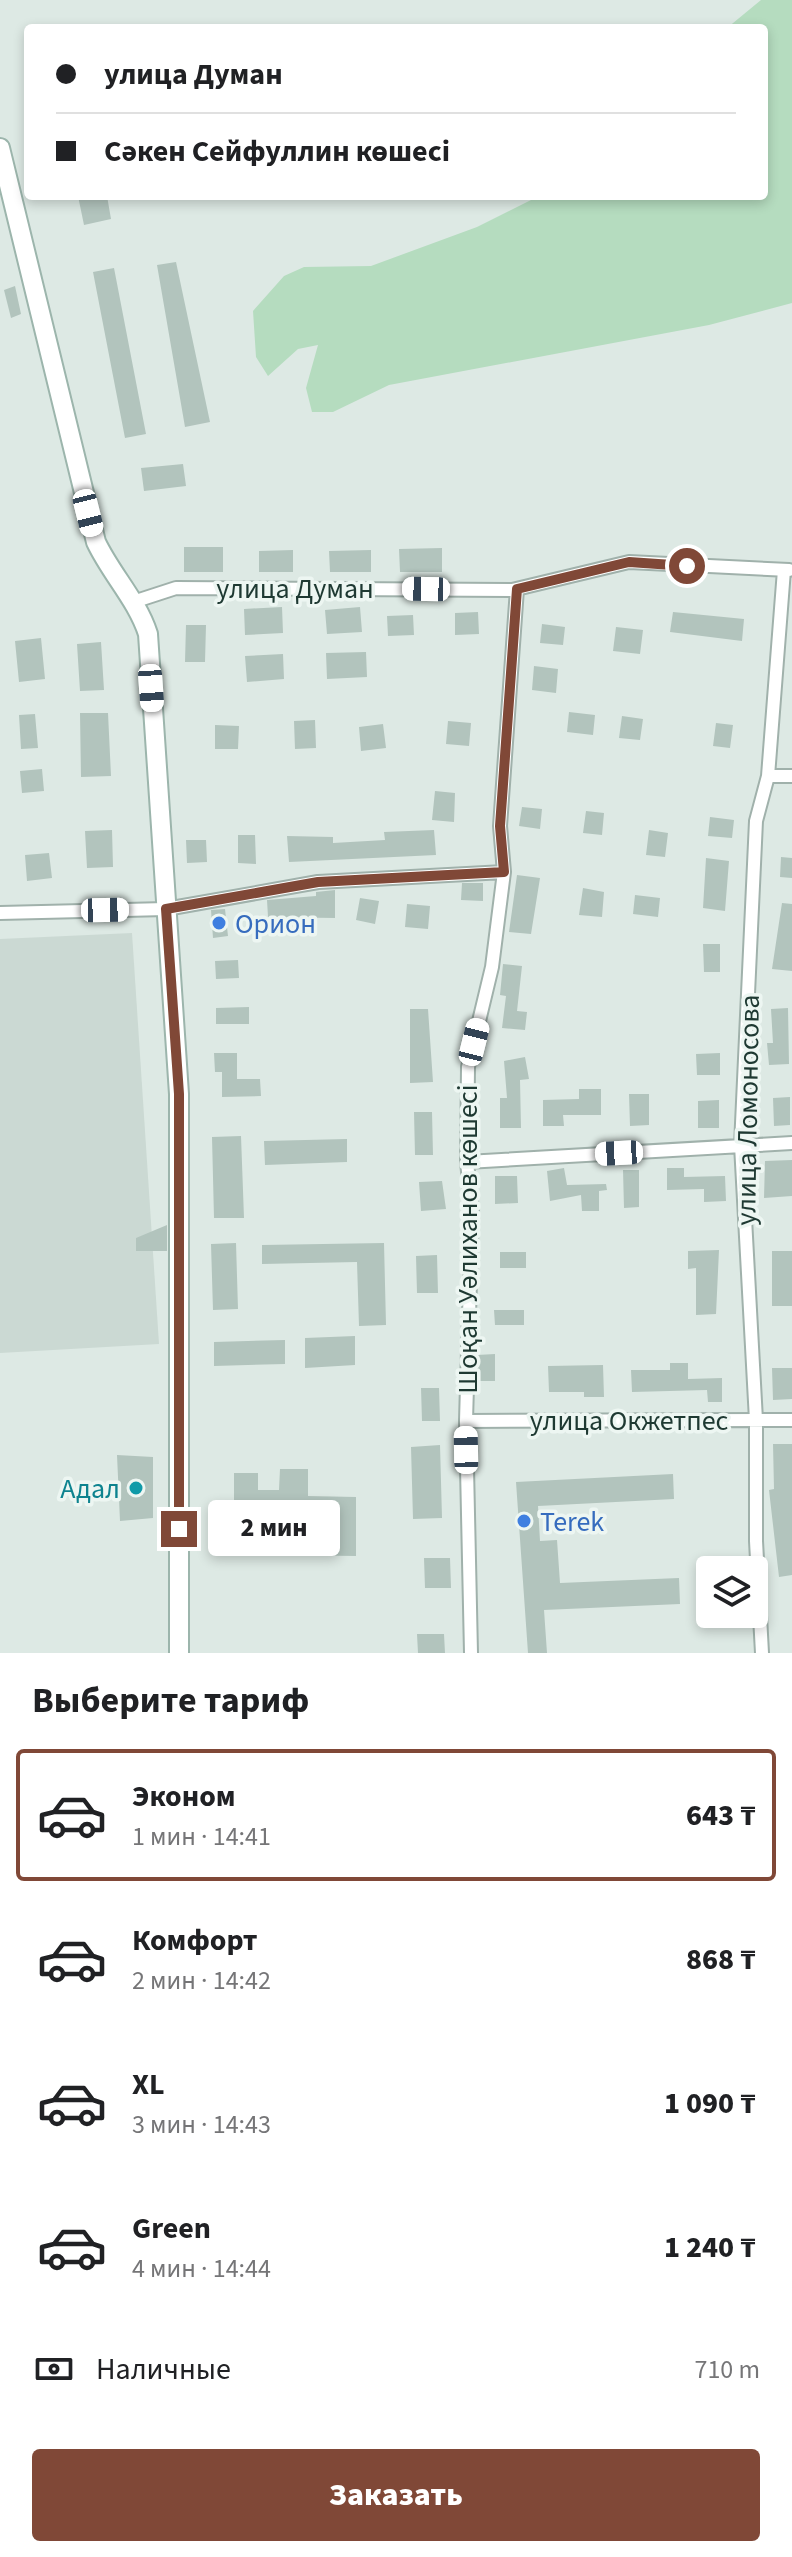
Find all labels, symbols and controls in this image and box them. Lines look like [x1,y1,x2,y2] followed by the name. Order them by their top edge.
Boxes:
[104,53,283,96] text: улица Думан
[104,130,450,173] text: Сәкен Сейфуллин көшесі
[71,487,105,539] car
[669,548,705,584] route start
[216,569,374,609] street label: улица Думан
[402,577,450,601] car
[137,663,165,713] car
[81,898,129,922] car
[235,904,316,944] place label: Орион
[210,914,228,932] marker: Орион
[726,994,770,1226] street label: улица Ломоносова
[457,1016,491,1068] car
[448,1084,488,1394] street label: Шоқан Уәлиханов көшесі
[594,1140,644,1166] car
[530,1401,729,1441] street label: улица Окжетпес
[454,1426,478,1474] car
[60,1469,120,1509] place label: Адал
[127,1479,145,1497] marker: Адал
[207,1501,339,1557] callout: 2 мин
[540,1502,604,1542] place label: Terek
[241,1509,307,1546] text: 2 мин
[161,1511,197,1547] route end
[515,1512,533,1530] marker: Terek
[696,1556,768,1628] map controls
[696,1556,768,1628] button: layers
[32,1675,309,1726] text: Выберите тариф
[132,1775,236,1818] text: Эконом
[36,1779,108,1851] icon: car
[686,1794,756,1837] text: 643 ₸
[132,1818,271,1855] text: 1 мин · 14:41
[132,1919,258,1962] text: Комфорт
[36,1923,108,1995] icon: car
[686,1938,756,1981] text: 868 ₸
[132,1962,271,1999] text: 2 мин · 14:42
[132,2063,165,2106] text: XL
[36,2067,108,2139] icon: car
[664,2082,756,2125] text: 1 090 ₸
[132,2106,271,2143] text: 3 мин · 14:43
[132,2207,211,2250] text: Green
[36,2211,108,2283] icon: car
[664,2226,756,2269] text: 1 240 ₸
[132,2250,271,2287] text: 4 мин · 14:44
[32,2347,76,2391] icon: cash
[96,2348,231,2391] text: Наличные
[694,2351,760,2388] text: 710 m
[32,2449,760,2541] button: Заказать

